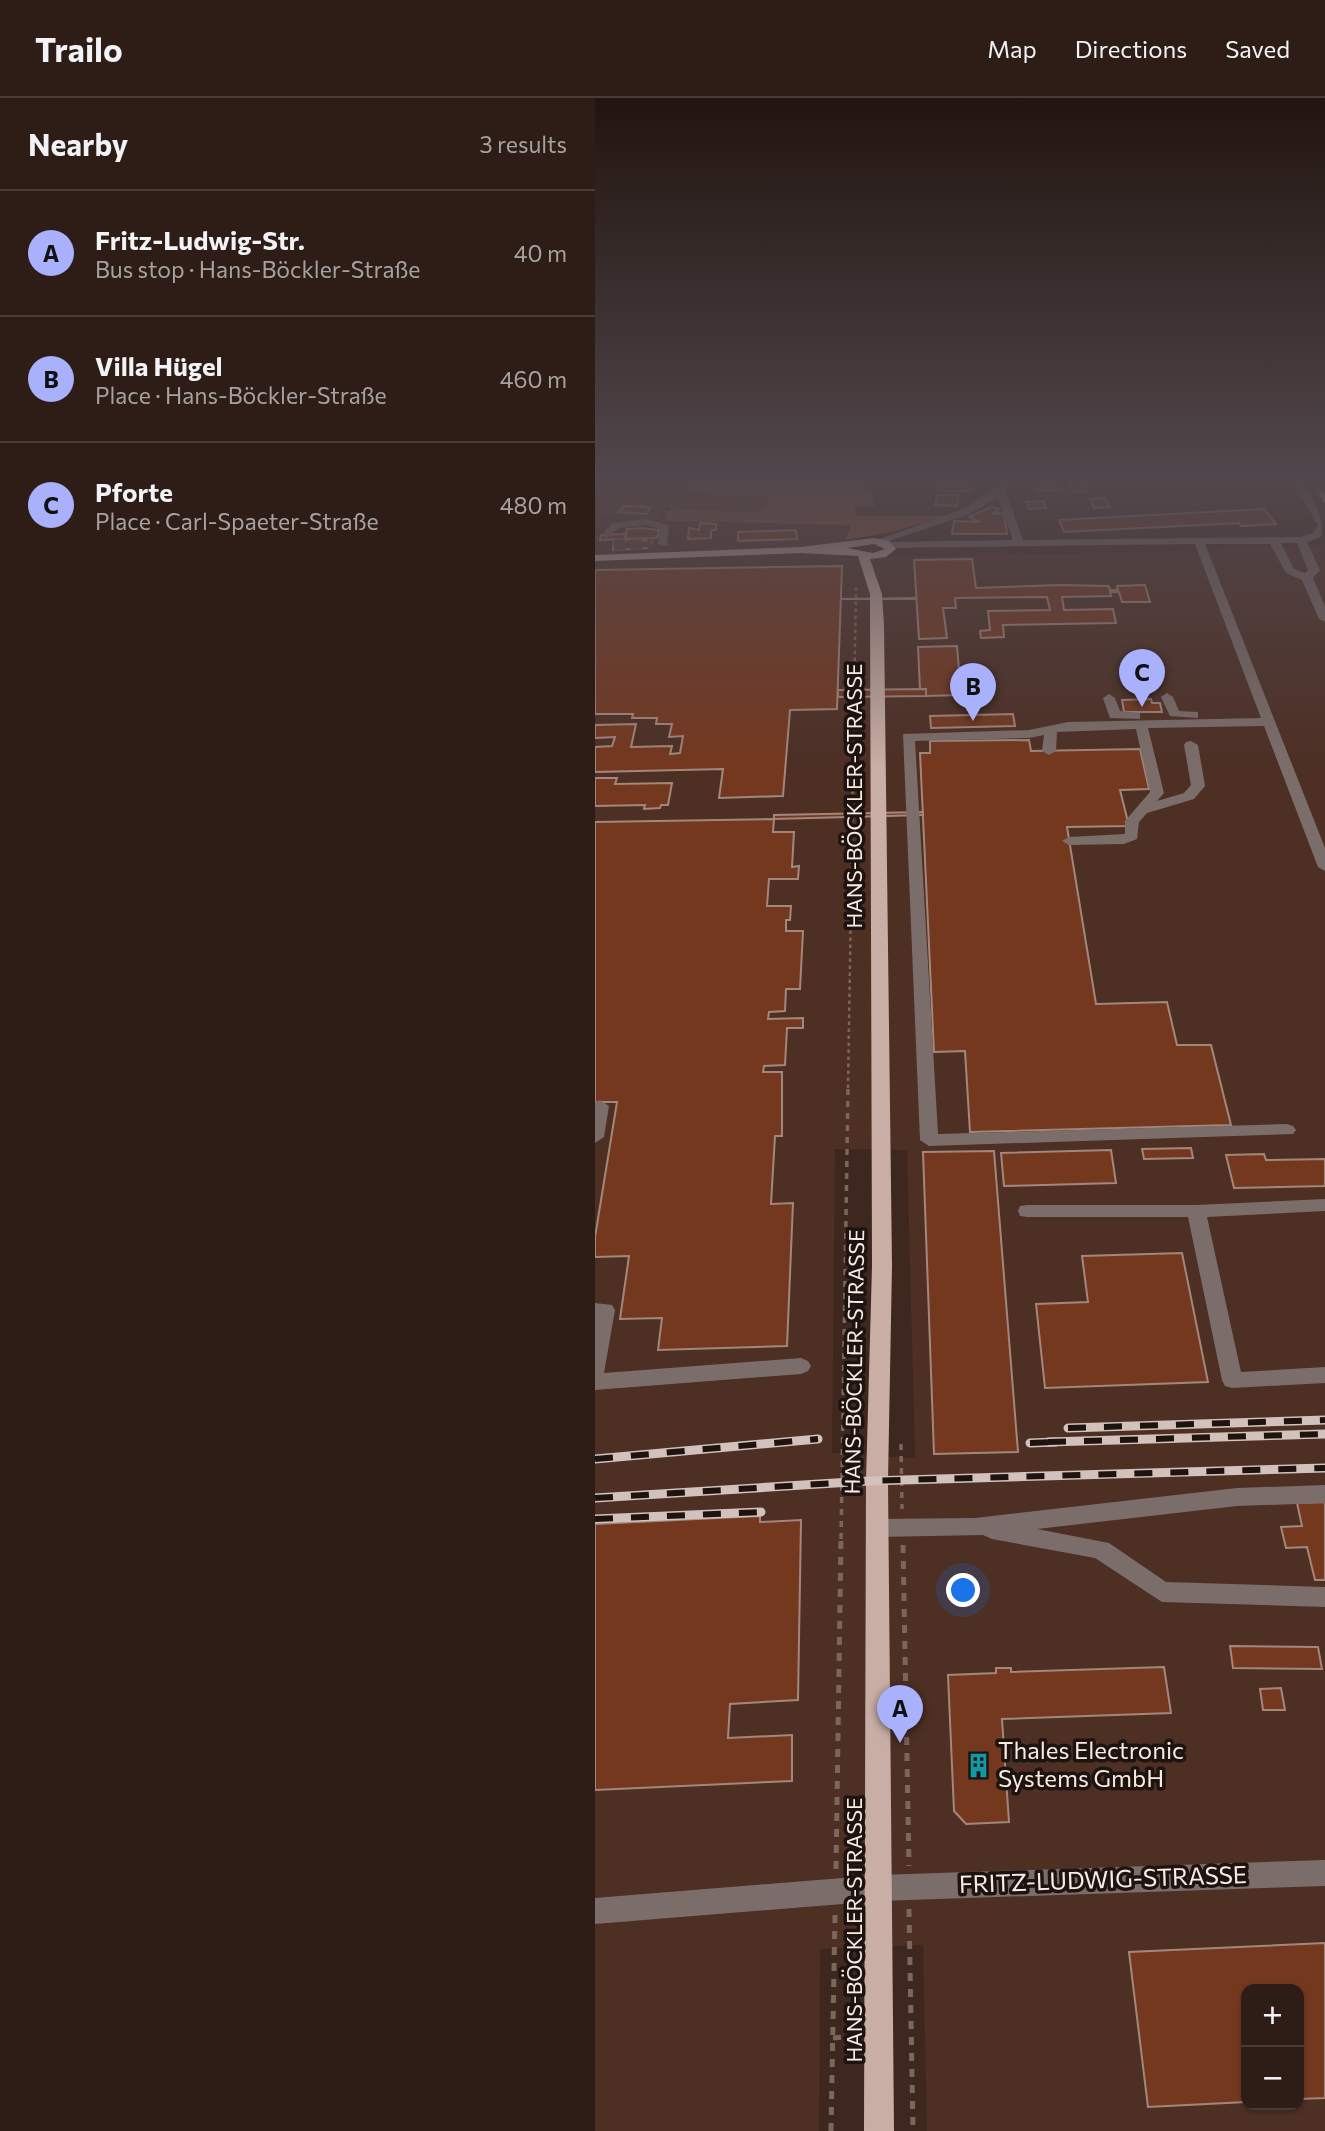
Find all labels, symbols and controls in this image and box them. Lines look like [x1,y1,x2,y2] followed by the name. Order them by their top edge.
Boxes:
[35,28,123,69] text: Trailo
[987,34,1037,63] text: Map
[1075,34,1187,63] text: Directions
[1225,34,1290,63] text: Saved
[28,125,128,162] text: Nearby
[480,130,567,158] text: 3 results
[95,224,305,255] text: Fritz-Ludwig-Str.
[43,239,59,267] text: A
[514,239,567,267] text: 40 m
[95,255,421,283] text: Bus stop · Hans-Böckler-Straße
[95,350,223,381] text: Villa Hügel
[43,365,59,393] text: B
[500,365,567,393] text: 460 m
[95,381,387,409] text: Place · Hans-Böckler-Straße
[95,476,173,507] text: Pforte
[43,491,59,519] text: C
[500,491,567,519] text: 480 m
[95,507,379,535] text: Place · Carl-Spaeter-Straße
[1119,649,1165,707] pin: C
[841,663,866,929] street label: HANS-BÖCKLER-STRASSE
[950,663,996,721] pin: B
[839,1229,868,1495] street label: HANS-BÖCKLER-STRASSE
[946,1573,980,1607] your location
[877,1685,923,1743] pin: A
[998,1735,1184,1792] place label: Thales Electronic Systems GmbH
[964,1751,992,1779] building icon: Thales Electronic Systems GmbH
[841,1797,866,2063] street label: HANS-BÖCKLER-STRASSE
[958,1859,1248,1898] street label: FRITZ-LUDWIG-STRASSE
[1241,1984,1304,2110] map controls
[1241,1984,1304,2047] button: +
[1241,2047,1304,2110] button: −

